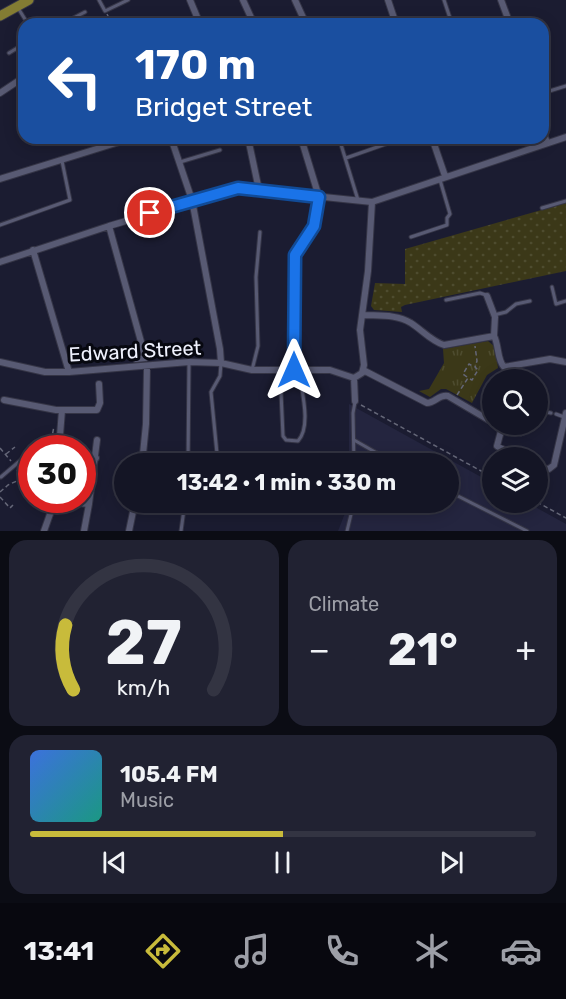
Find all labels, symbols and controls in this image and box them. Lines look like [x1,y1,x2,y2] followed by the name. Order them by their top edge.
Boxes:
[135,40,256,90] text: 170 m
[36,42,114,120] icon: left
[135,91,312,123] text: Bridget Street
[124,187,175,238] pin
[133,196,166,229] icon: arrive
[68,336,202,366] street label: Edward Street
[262,338,326,402] position arrow
[482,369,548,513] map controls
[482,369,548,435] button: search
[18,435,96,513] speed limit sign: 30
[482,447,548,513] button: layers
[177,469,396,496] text: 13:42 · 1 min · 330 m
[309,592,379,616] text: Climate
[106,606,182,680] text: 27
[388,623,458,676] text: 21°
[309,630,330,669] text: −
[515,630,536,669] text: +
[117,675,171,700] text: km/h
[120,761,218,788] text: 105.4 FM
[120,788,174,812] text: Music
[98,846,131,879] icon: previous
[266,846,299,879] icon: pause
[435,846,468,879] icon: next
[142,930,184,972] icon: directions
[231,930,273,972] icon: music
[321,930,363,972] icon: phone
[411,930,453,972] icon: climate
[500,930,542,972] icon: car
[24,935,94,967] text: 13:41

